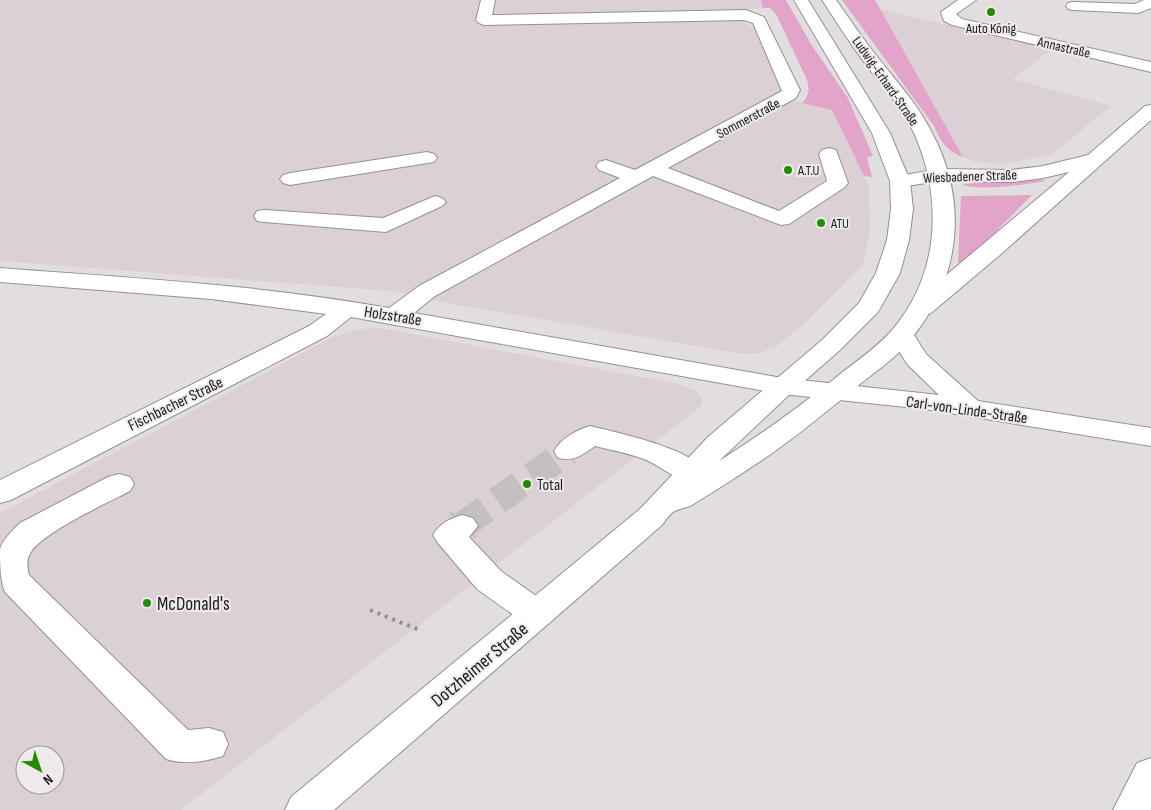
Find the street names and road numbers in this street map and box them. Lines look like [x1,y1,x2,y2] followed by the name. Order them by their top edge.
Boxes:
[848,33,923,129] street label: Ludwig-Erhard-Straße
[1035,33,1092,62] street label: Annastraße
[714,95,783,142] street label: Sommerstraße
[923,166,1017,187] street label: Wiesbadener Straße
[363,303,423,330] street label: Holzstraße
[125,373,226,436] street label: Fischbacher Straße
[905,393,1029,428] street label: Carl-von-Linde-Straße
[427,618,533,712] street label: Dotzheimer Straße

